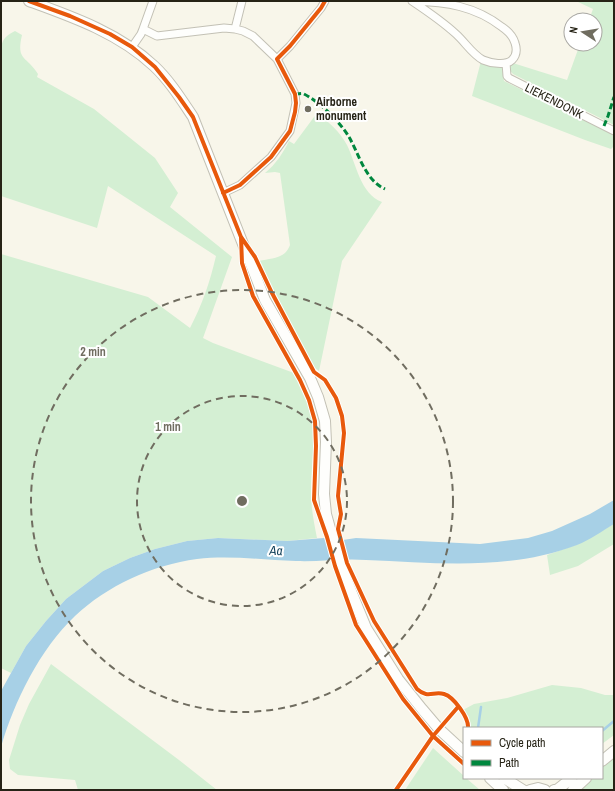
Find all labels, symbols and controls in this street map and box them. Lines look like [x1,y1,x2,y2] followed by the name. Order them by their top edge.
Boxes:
[563,12,603,52] north arrow
[566,25,581,35] text: N
[522,79,586,123] street label: LIEKENDONK
[316,94,367,124] place label: Airborne monument
[303,104,313,114] marker: Airborne monument
[80,344,106,360] text: 2 min
[155,419,181,435] text: 1 min
[235,494,249,508] centre of rings
[268,542,283,559] water label: Aa
[463,727,603,779] legend
[499,735,546,751] text: Cycle path
[499,755,519,771] text: Path

